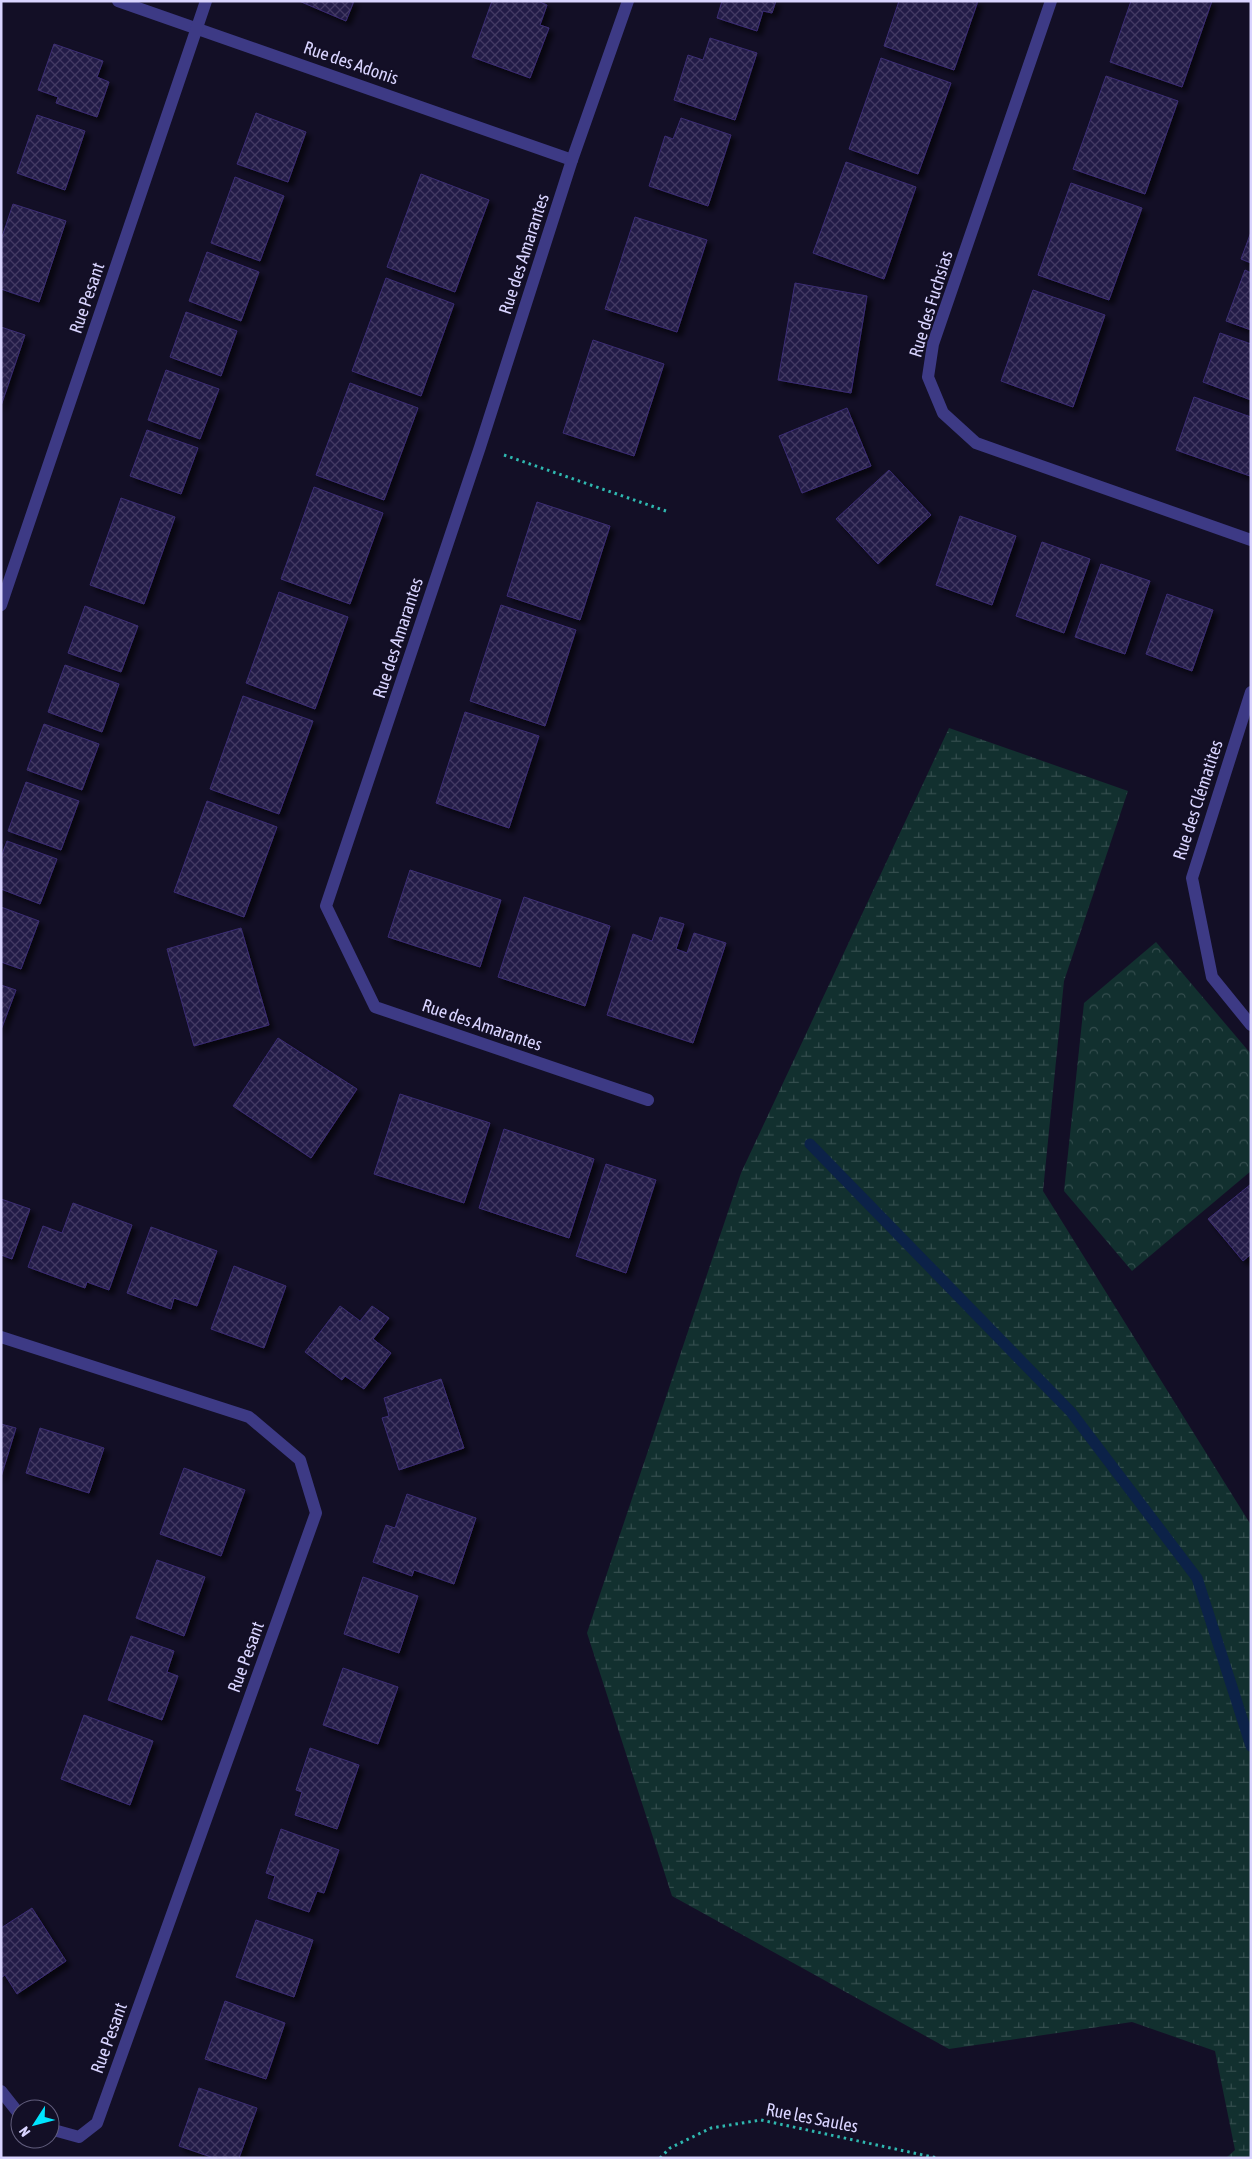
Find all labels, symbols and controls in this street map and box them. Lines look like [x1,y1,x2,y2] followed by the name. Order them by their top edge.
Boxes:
[301,36,401,89] street label: Rue des Adonis
[494,191,553,317] street label: Rue des Amarantes
[904,248,957,360] street label: Rue des Fuchsias
[65,260,108,336] street label: Rue Pesant
[368,575,427,701] street label: Rue des Amarantes
[1168,737,1227,862] street label: Rue des Clématites
[419,994,545,1055] street label: Rue des Amarantes
[223,1619,268,1695] street label: Rue Pesant
[86,2000,131,2076] street label: Rue Pesant
[764,2098,860,2137] street label: Rue les Saules
[10,2099,60,2149] north arrow
[16,2124,33,2140] text: N

